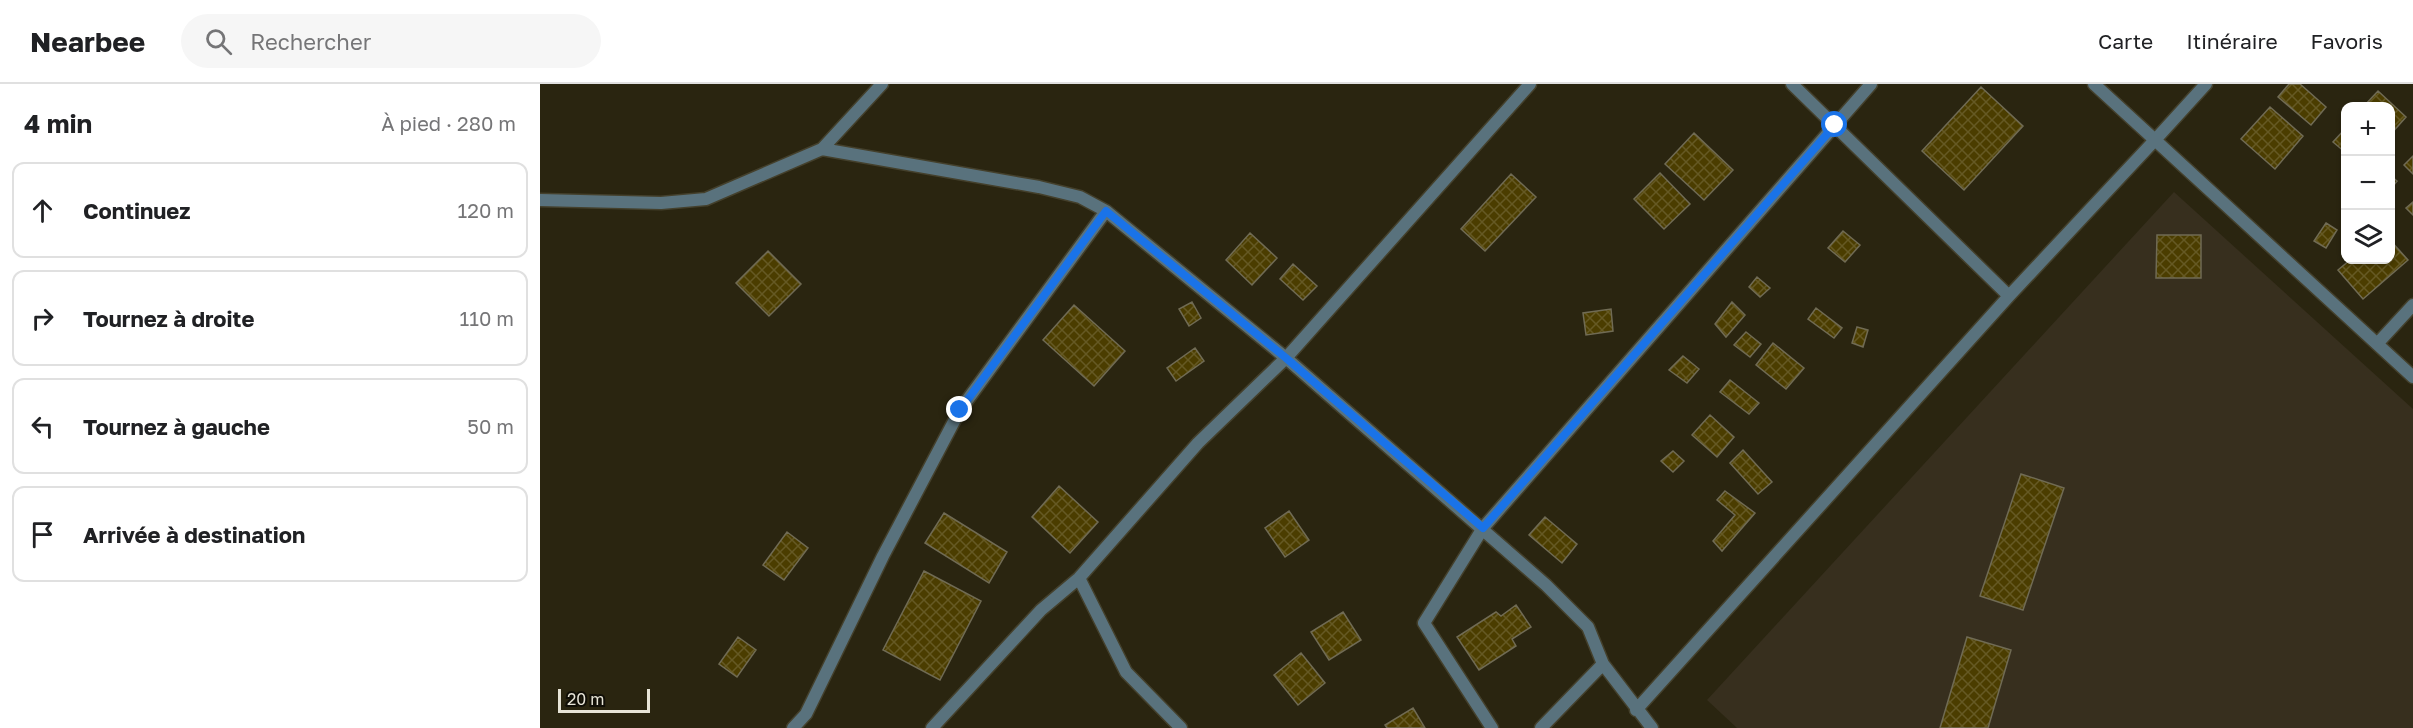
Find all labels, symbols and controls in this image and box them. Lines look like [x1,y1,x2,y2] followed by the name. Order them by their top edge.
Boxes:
[181,14,601,68] search box
[30,25,145,58] text: Nearbee
[202,25,235,58] icon: search
[250,28,371,55] text: Rechercher
[2098,28,2153,54] text: Carte
[2186,28,2278,54] text: Itinéraire
[2311,28,2383,54] text: Favoris
[2341,102,2395,264] map controls
[2341,102,2395,156] button: +
[24,108,92,139] text: 4 min
[381,111,516,135] text: À pied · 280 m
[1821,111,1847,137] route start
[2341,156,2395,210] button: −
[26,194,59,227] icon: ahead
[83,197,190,224] text: Continuez
[458,198,514,222] text: 120 m
[2341,210,2395,264] button: layers
[26,302,59,335] icon: right
[83,305,254,332] text: Tournez à droite
[460,306,514,330] text: 110 m
[946,396,972,422] route end
[26,410,59,443] icon: left
[83,413,270,440] text: Tournez à gauche
[467,414,514,438] text: 50 m
[26,518,59,551] icon: arrive
[83,521,305,548] text: Arrivée à destination
[558,686,650,714] scale bar
[567,689,604,709] text: 20 m

